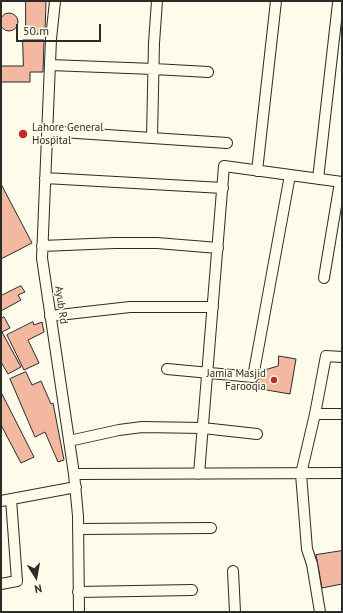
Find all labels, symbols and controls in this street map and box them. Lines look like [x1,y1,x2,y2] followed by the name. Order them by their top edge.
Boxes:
[18,16,103,42] scale bar
[23,23,49,38] text: 50 m
[32,121,103,147] place label: Lahore General Hospital
[17,128,29,140] marker: Lahore General Hospital
[52,285,70,325] street label: Ayub Rd
[206,367,266,393] place label: Jamia Masjid Farooqia
[269,375,279,385] marker: Jamia Masjid Farooqia
[16,557,56,597] north arrow
[33,581,43,596] text: N

